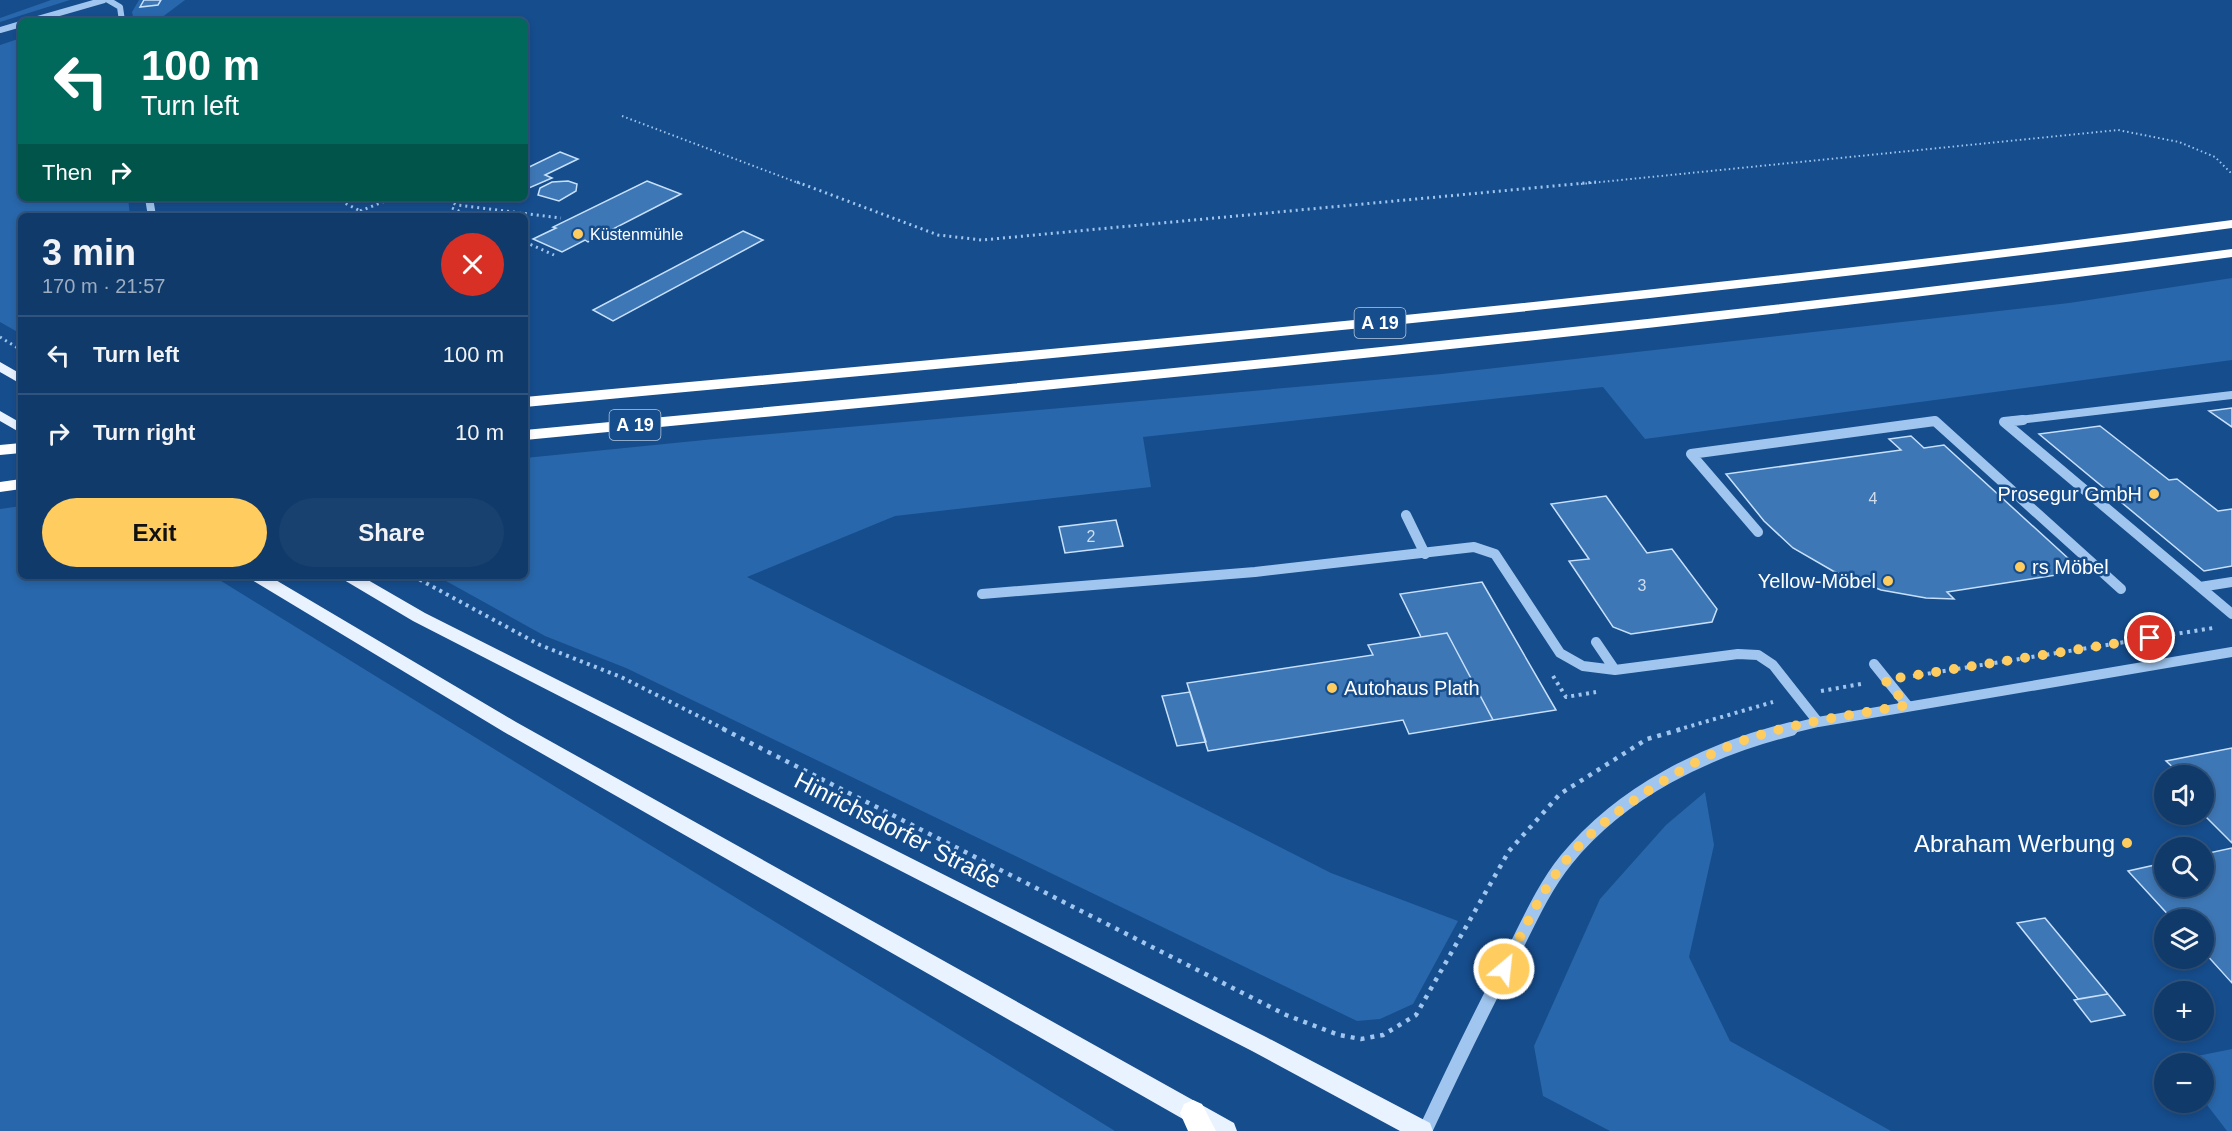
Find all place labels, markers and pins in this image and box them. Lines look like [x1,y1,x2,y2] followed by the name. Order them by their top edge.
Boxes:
[590,226,683,243] place label: Küstenmühle
[571,227,585,241] marker: Küstenmühle
[1998,483,2142,505] place label: Prosegur GmbH
[2147,487,2161,501] marker: Prosegur GmbH
[2032,556,2109,578] place label: rs Möbel
[2013,560,2027,574] marker: rs Möbel
[1758,570,1876,592] place label: Yellow-Möbel
[1881,574,1895,588] marker: Yellow-Möbel
[2124,612,2175,663] pin
[1344,677,1480,699] place label: Autohaus Plath
[1325,681,1339,695] marker: Autohaus Plath
[1914,830,2115,857] place label: Abraham Werbung
[2120,836,2134,850] marker: Abraham Werbung

